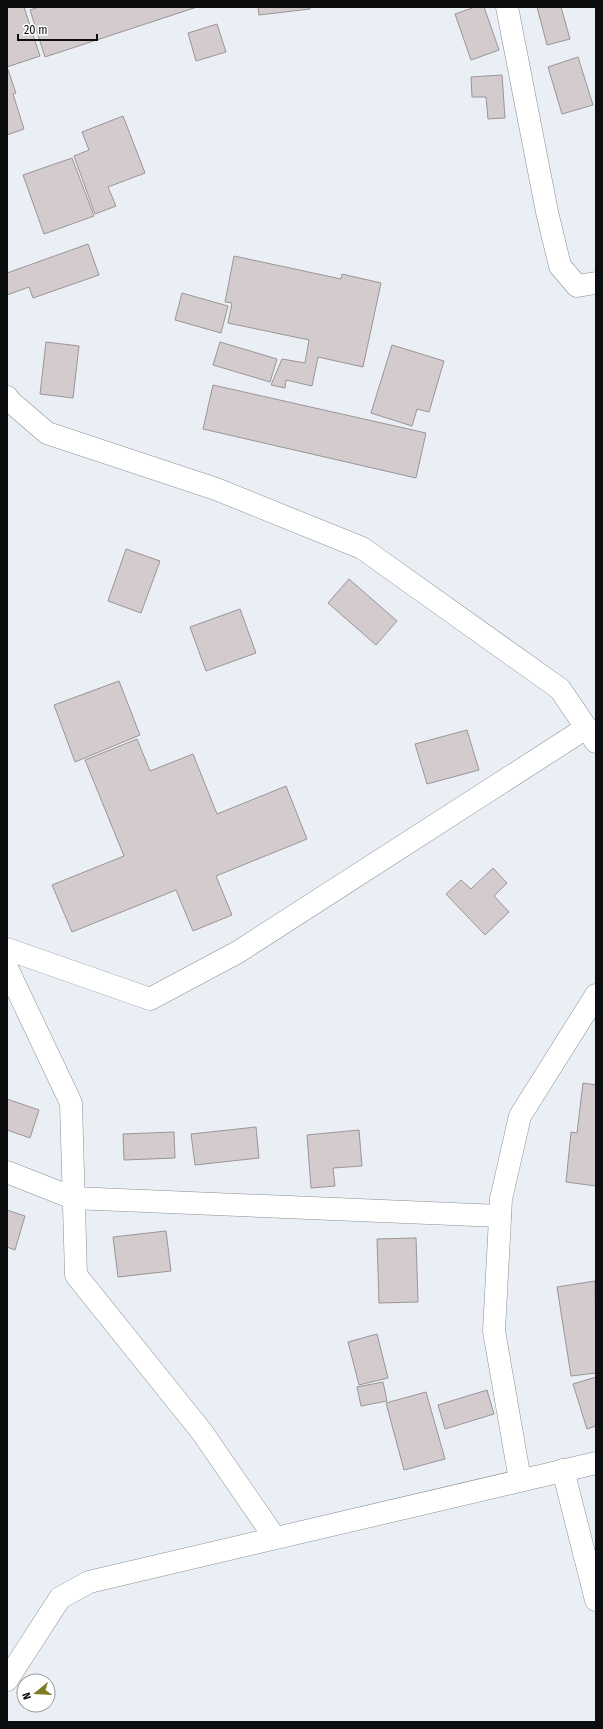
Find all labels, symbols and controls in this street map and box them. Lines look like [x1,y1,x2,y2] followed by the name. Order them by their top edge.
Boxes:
[18,16,97,42] scale bar
[24,23,48,37] text: 20 m
[16,1673,56,1713] north arrow
[20,1691,34,1701] text: N

